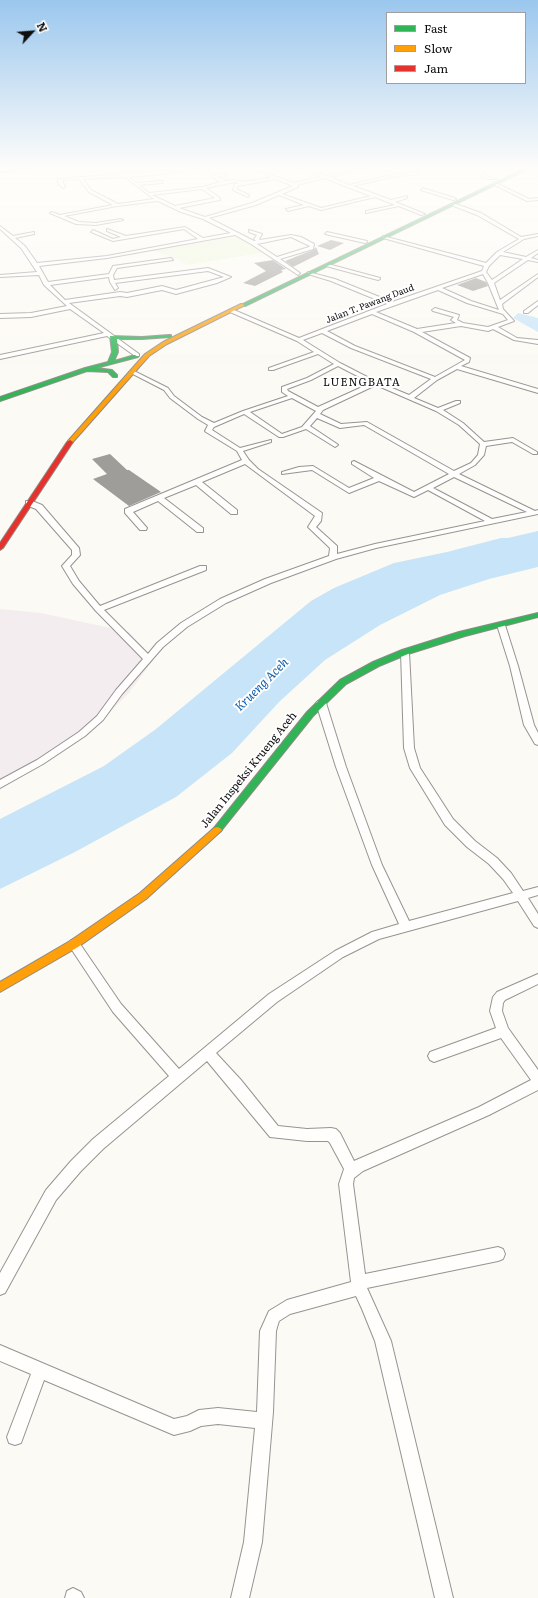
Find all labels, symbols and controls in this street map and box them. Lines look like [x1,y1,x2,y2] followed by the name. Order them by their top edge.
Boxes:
[12,12,52,52] north arrow
[386,12,526,84] legend
[34,19,52,34] text: N
[424,19,447,37] text: Fast
[424,39,452,57] text: Slow
[424,59,448,77] text: Jam
[324,282,416,326] street label: Jalan T. Pawang Daud
[323,376,401,390] district label: LUENGBATA
[233,656,291,714] water label: Krueng Aceh
[198,709,300,831] street label: Jalan Inspeksi Krueng Aceh

